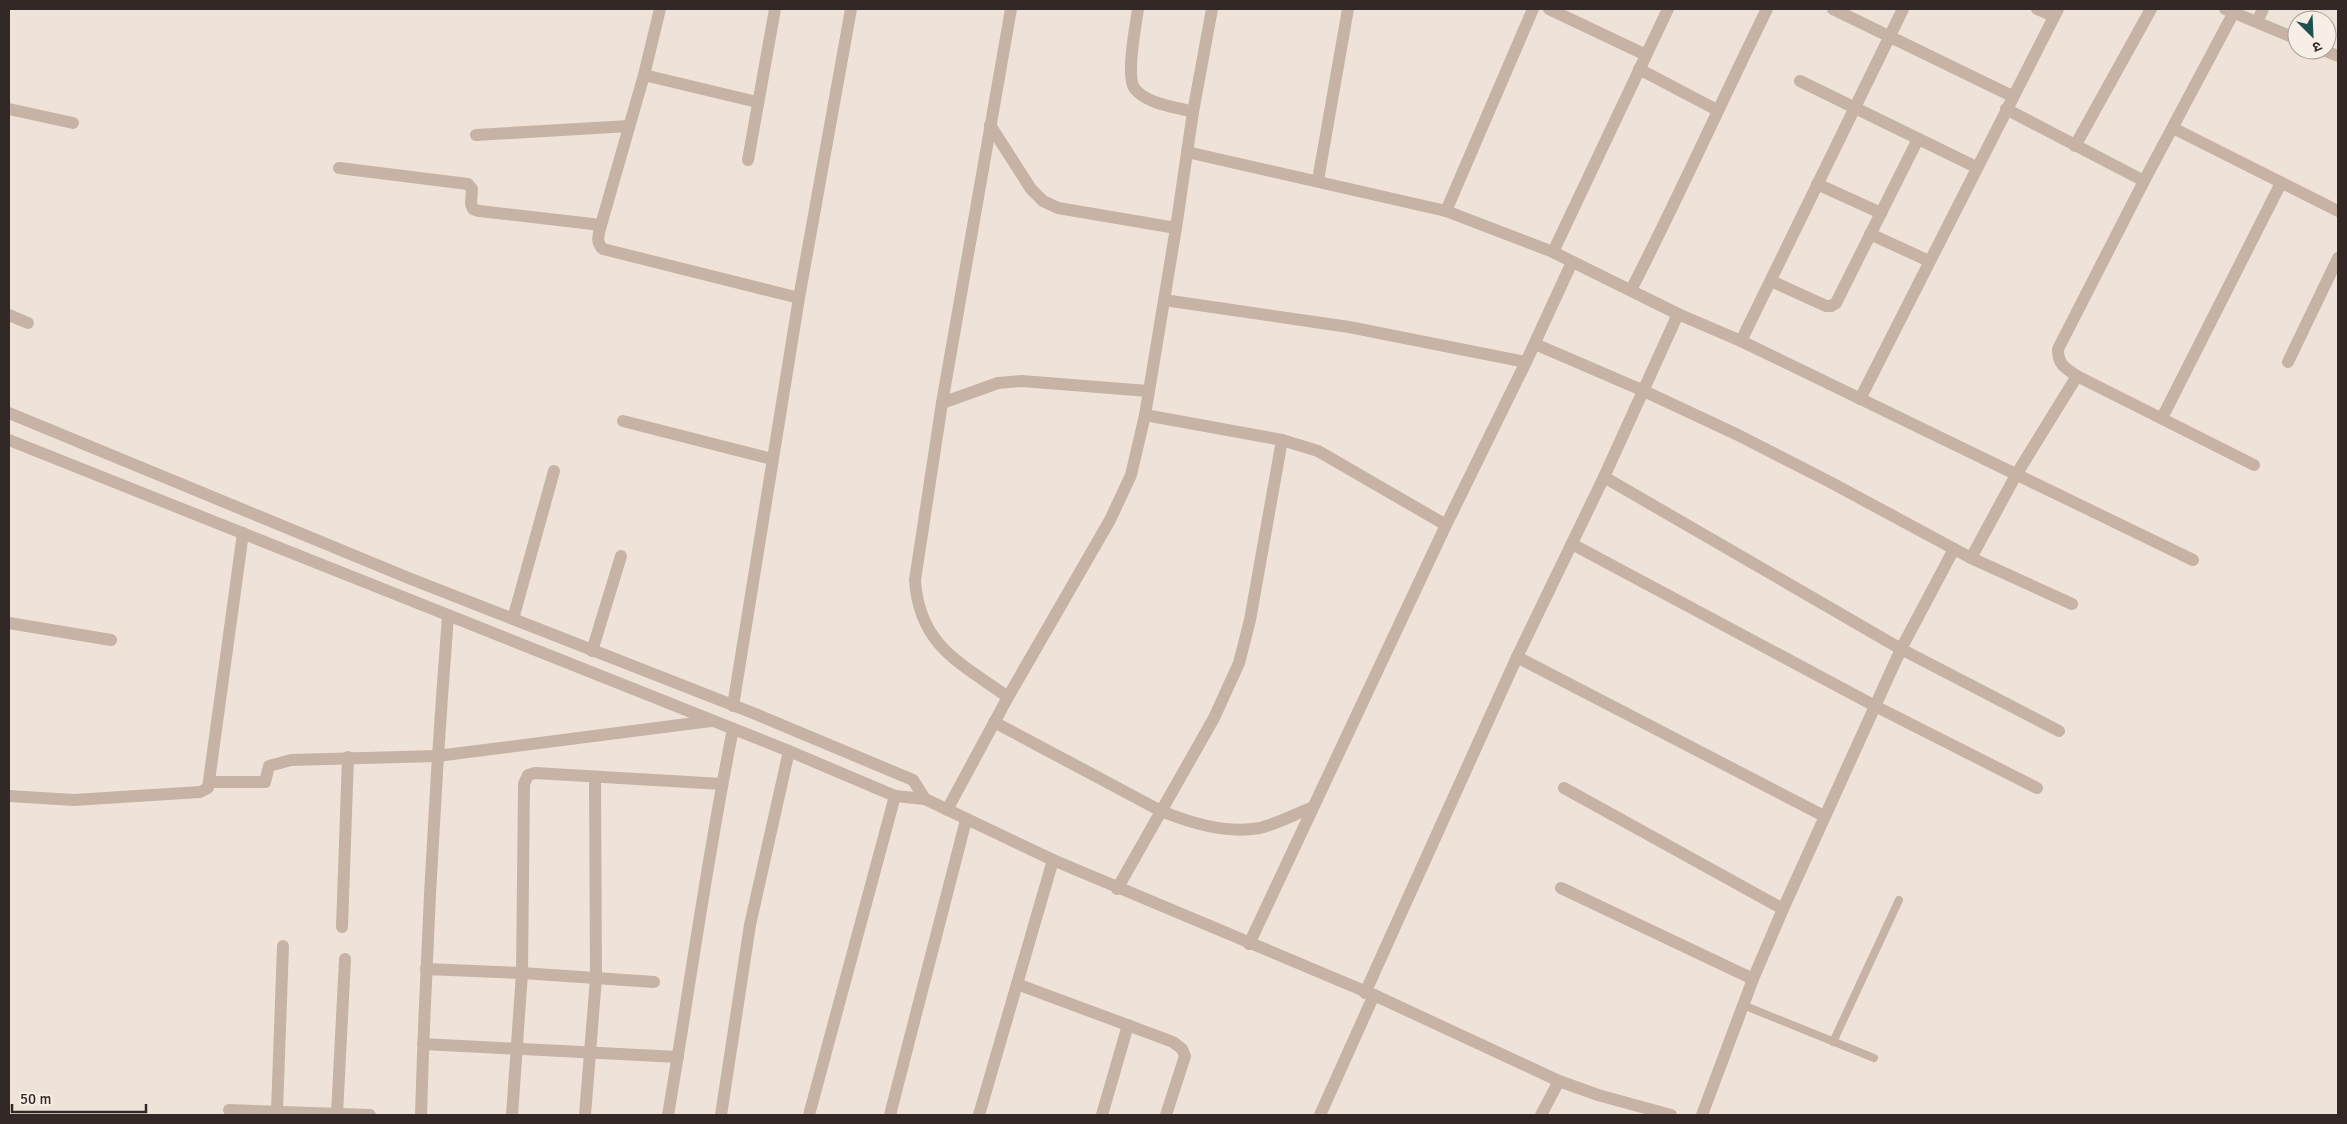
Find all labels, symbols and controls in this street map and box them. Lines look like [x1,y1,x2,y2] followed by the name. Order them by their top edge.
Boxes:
[2287,10,2337,60] north arrow
[2309,37,2324,56] text: उ
[12,1082,146,1114] scale bar
[20,1090,51,1108] text: 50 m

